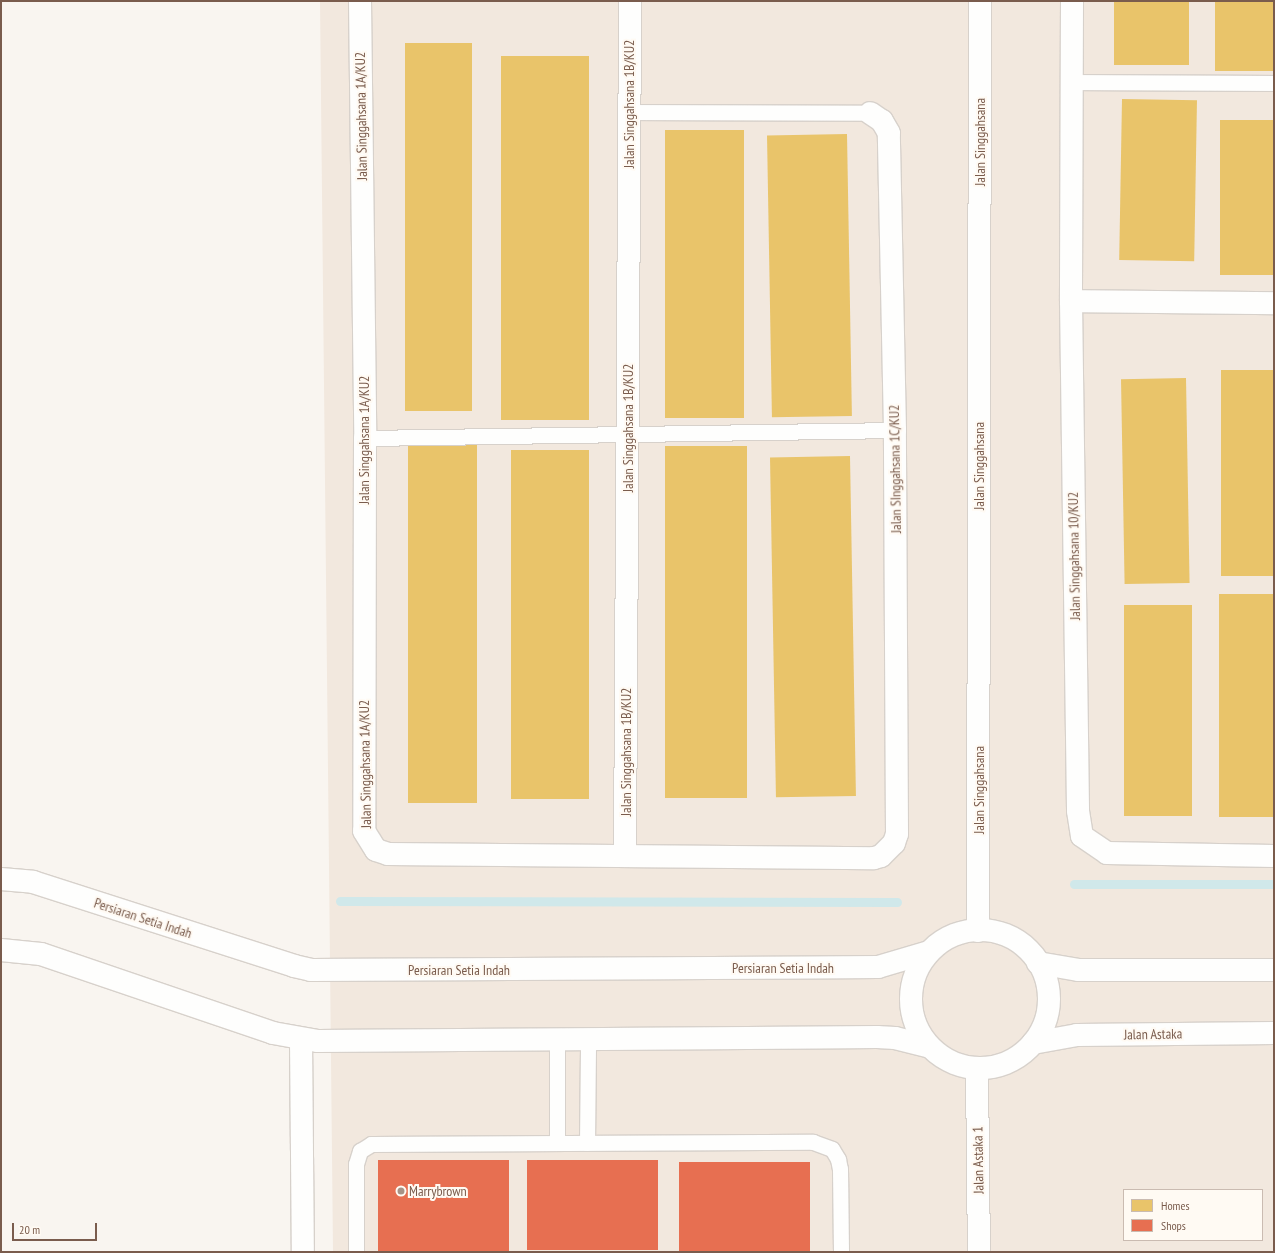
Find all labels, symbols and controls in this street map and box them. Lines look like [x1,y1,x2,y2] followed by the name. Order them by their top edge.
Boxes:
[621,40,637,168] street label: Jalan Singgahsana 1B/KU2
[351,52,371,180] street label: Jalan Singgahsana 1A/KU2
[972,98,988,186] street label: Jalan Singgahsana
[620,364,636,492] street label: Jalan Singgahsana 1B/KU2
[356,376,372,504] street label: Jalan Singgahsana 1A/KU2
[885,405,905,533] street label: Jalan SInggahsana 1C/KU2
[971,422,987,510] street label: Jalan Singgahsana
[1064,492,1084,620] street label: Jalan Singgahsana 10/KU2
[618,688,634,816] street label: Jalan Singgahsana 1B/KU2
[355,700,375,828] street label: Jalan Singgahsana 1A/KU2
[971,746,987,834] street label: Jalan Singgahsana
[92,894,194,942] street label: Persiaran Setia Indah
[732,960,834,976] street label: Persiaran Setia Indah
[408,962,510,978] street label: Persiaran Setia Indah
[1123,1025,1183,1043] street label: Jalan Astaka
[969,1126,987,1194] street label: Jalan Astaka 1
[409,1183,467,1199] place label: Marrybrown
[396,1186,406,1196] marker: Marrybrown
[1123,1189,1263,1241] legend
[1161,1198,1189,1213] text: Homes
[14,1215,99,1241] scale bar
[1161,1218,1186,1233] text: Shops
[19,1222,40,1237] text: 20 m

